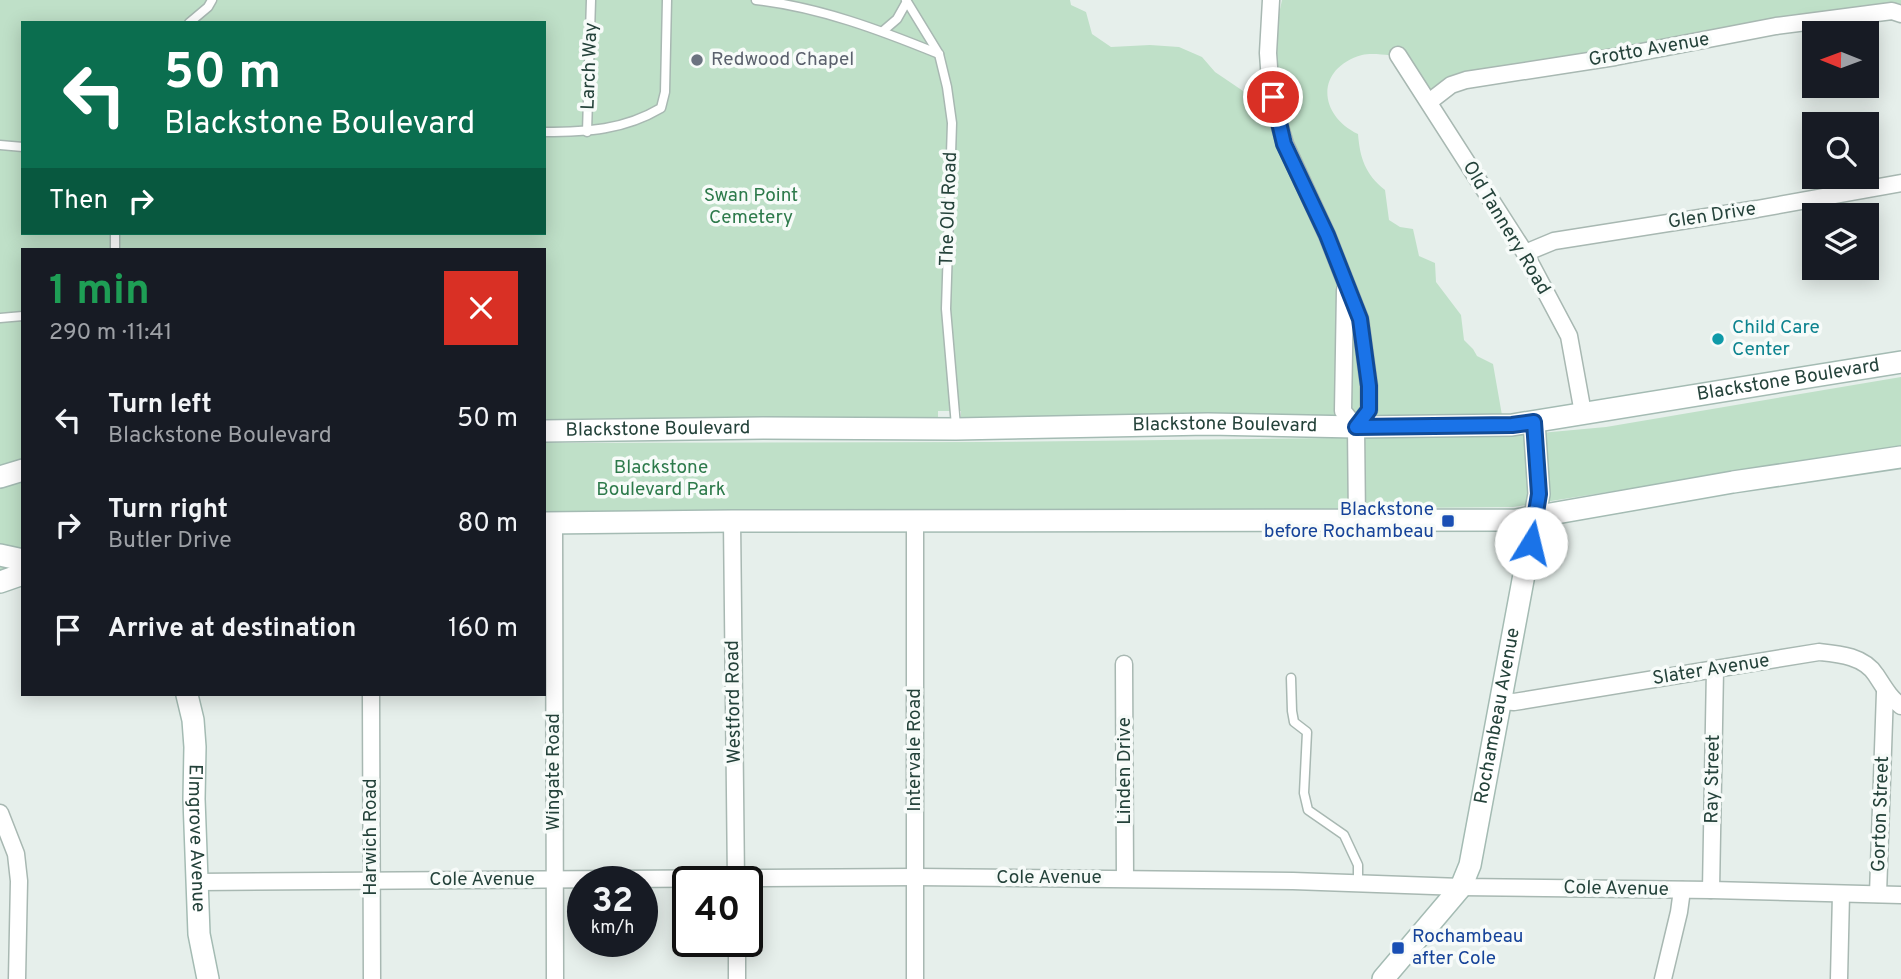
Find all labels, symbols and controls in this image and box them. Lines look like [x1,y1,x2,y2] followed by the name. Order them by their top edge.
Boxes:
[1802,21,1880,98] north arrow
[1802,21,1879,280] map controls
[576,22,604,110] street label: Larch Way
[1587,28,1711,72] street label: Grotto Avenue
[164,44,281,106] text: 50 m
[711,48,854,72] place label: Redwood Chapel
[49,49,140,140] icon: left
[689,52,705,68] marker: Redwood Chapel
[1243,67,1303,127] pin
[1254,78,1292,116] icon: arrive
[164,105,475,145] text: Blackstone Boulevard
[1802,112,1879,189] button: search
[935,151,963,267] street label: The Old Road
[1457,157,1555,299] street label: Old Tannery Road
[122,182,160,220] icon: right
[704,184,798,230] park label: Swan Point Cemetery
[49,185,108,218] text: Then
[1666,197,1758,235] street label: Glen Drive
[1802,203,1879,280] button: layers
[49,266,150,319] text: 1 min
[444,271,518,345] button: close
[1732,316,1820,362] place label: Child Care Center
[49,319,172,348] text: 290 m · 11:41
[1710,331,1726,347] marker: Child Care Center
[1695,354,1881,407] street label: Blackstone Boulevard
[108,389,212,422] text: Turn left
[49,401,87,439] icon: left
[457,403,518,436] text: 50 m
[1132,412,1318,438] street label: Blackstone Boulevard
[565,416,751,443] street label: Blackstone Boulevard
[108,422,332,451] text: Blackstone Boulevard
[596,456,726,502] park label: Blackstone Boulevard Park
[108,494,228,527] text: Turn right
[1264,498,1434,544] place label: Blackstone before Rochambeau
[49,506,87,544] icon: right
[1494,506,1568,580] position arrow
[458,508,518,541] text: 80 m
[1440,513,1456,529] marker: Blackstone before Rochambeau
[108,527,232,556] text: Butler Drive
[49,611,87,649] icon: arrive
[108,613,356,646] text: Arrive at destination
[448,613,518,646] text: 160 m
[1470,626,1526,806] street label: Rochambeau Avenue
[721,640,747,764] street label: Westford Road
[1651,649,1771,691] street label: Slater Avenue
[903,688,927,812] street label: Intervale Road
[542,713,566,831] street label: Wingate Road
[1113,717,1137,825] street label: Linden Drive
[1700,734,1726,824] street label: Ray Street
[1867,755,1895,873] street label: Gorton Street
[182,764,210,913] street label: Elmgrove Avenue
[359,778,383,896] street label: Harwich Road
[672,866,763,957] speed limit sign: 40
[996,866,1102,890] street label: Cole Avenue
[429,868,535,892] street label: Cole Avenue
[1563,876,1669,902] street label: Cole Avenue
[592,880,633,924] text: 32
[591,917,634,940] text: km/h
[1412,925,1524,971] place label: Rochambeau after Cole
[1390,940,1406,956] marker: Rochambeau after Cole

